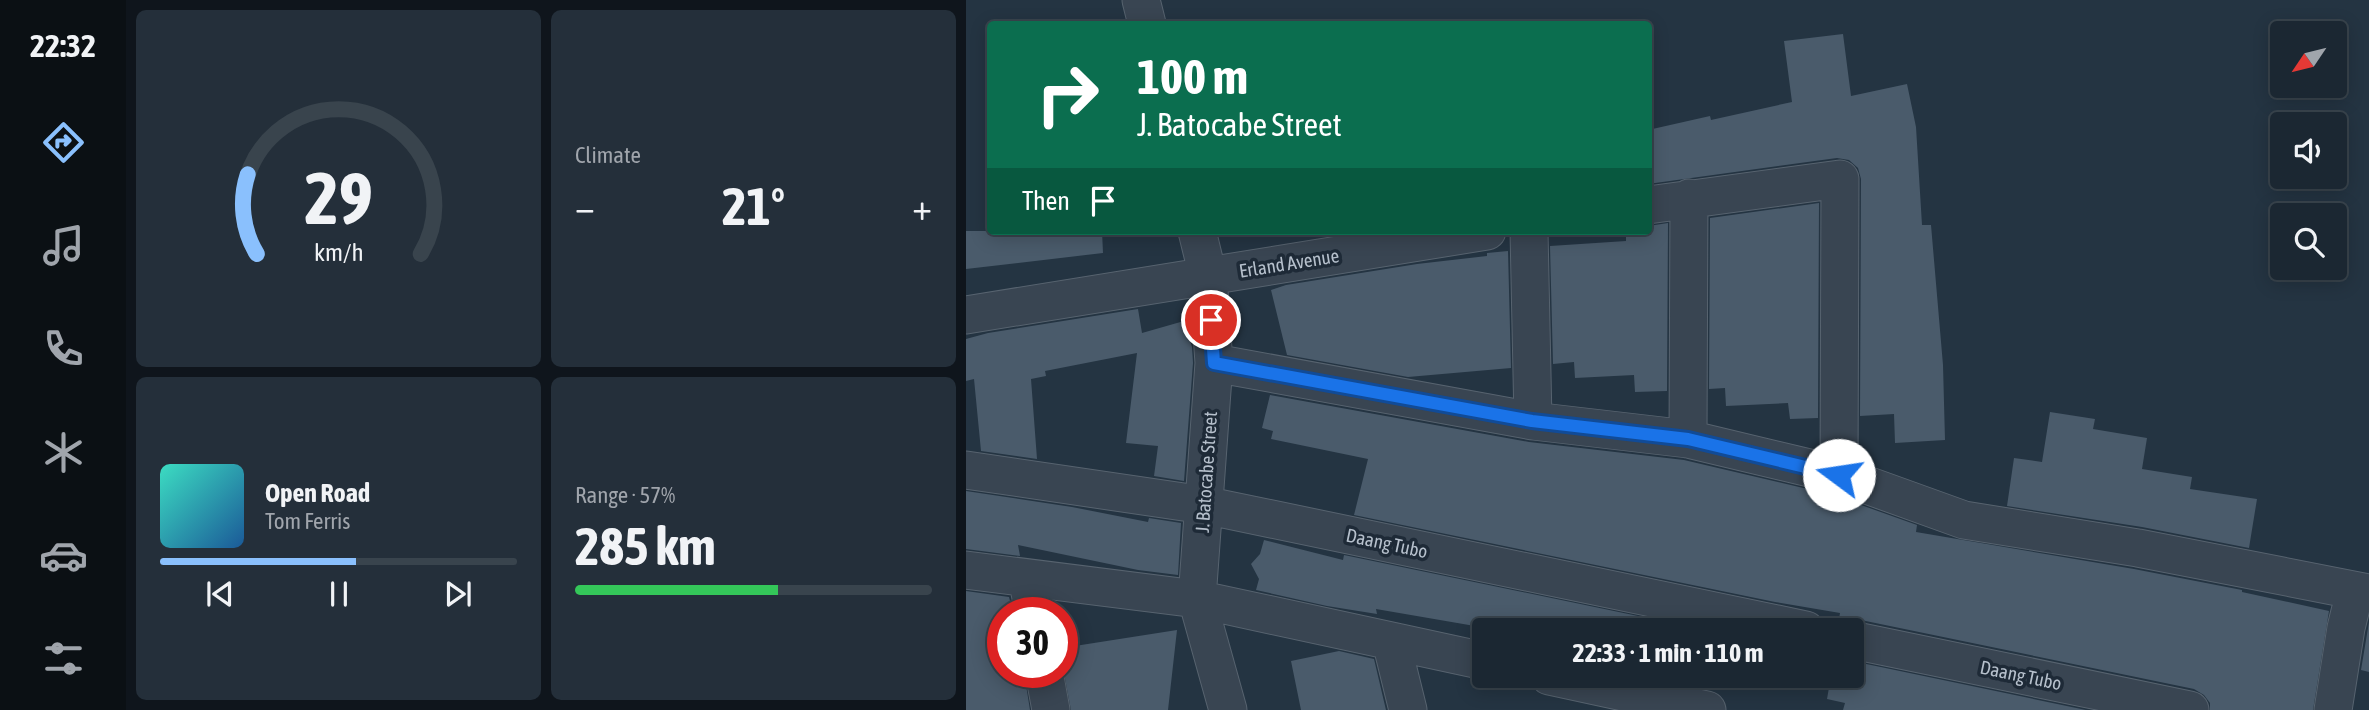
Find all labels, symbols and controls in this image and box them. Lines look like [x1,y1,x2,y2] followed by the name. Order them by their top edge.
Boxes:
[2270,21,2347,98] north arrow
[2270,21,2347,280] map controls
[30,27,96,64] text: 22:32
[1137,48,1248,104] text: 100 m
[1022,49,1113,140] icon: right
[1137,106,1342,143] text: J. Batocabe Street
[2270,112,2347,189] button: sound
[39,118,88,167] icon: directions
[575,142,641,168] text: Climate
[304,157,373,240] text: 29
[722,176,785,236] text: 21°
[1084,182,1122,220] icon: arrive
[575,185,595,228] text: −
[912,185,932,228] text: +
[1022,186,1070,216] text: Then
[2270,203,2347,280] button: search
[39,221,88,270] icon: music
[314,238,363,266] text: km/h
[1237,244,1341,282] street label: Erland Avenue
[1181,290,1241,350] pin
[1192,301,1230,339] icon: arrive
[39,324,88,373] icon: phone
[1191,411,1221,533] street label: J. Batocabe Street
[39,428,88,477] icon: climate
[1802,438,1876,512] position arrow
[265,478,370,508] text: Open Road
[575,482,675,508] text: Range · 57%
[265,508,350,534] text: Tom Ferris
[575,516,716,576] text: 285 km
[1344,524,1430,562] street label: Daang Tubo
[39,531,88,580] icon: car
[201,575,239,613] icon: previous
[320,575,358,613] icon: pause
[439,575,477,613] icon: next
[987,597,1078,688] speed limit sign: 30
[39,634,88,683] icon: filters
[1573,638,1763,668] text: 22:33 · 1 min · 110 m
[1978,656,2064,694] street label: Daang Tubo

